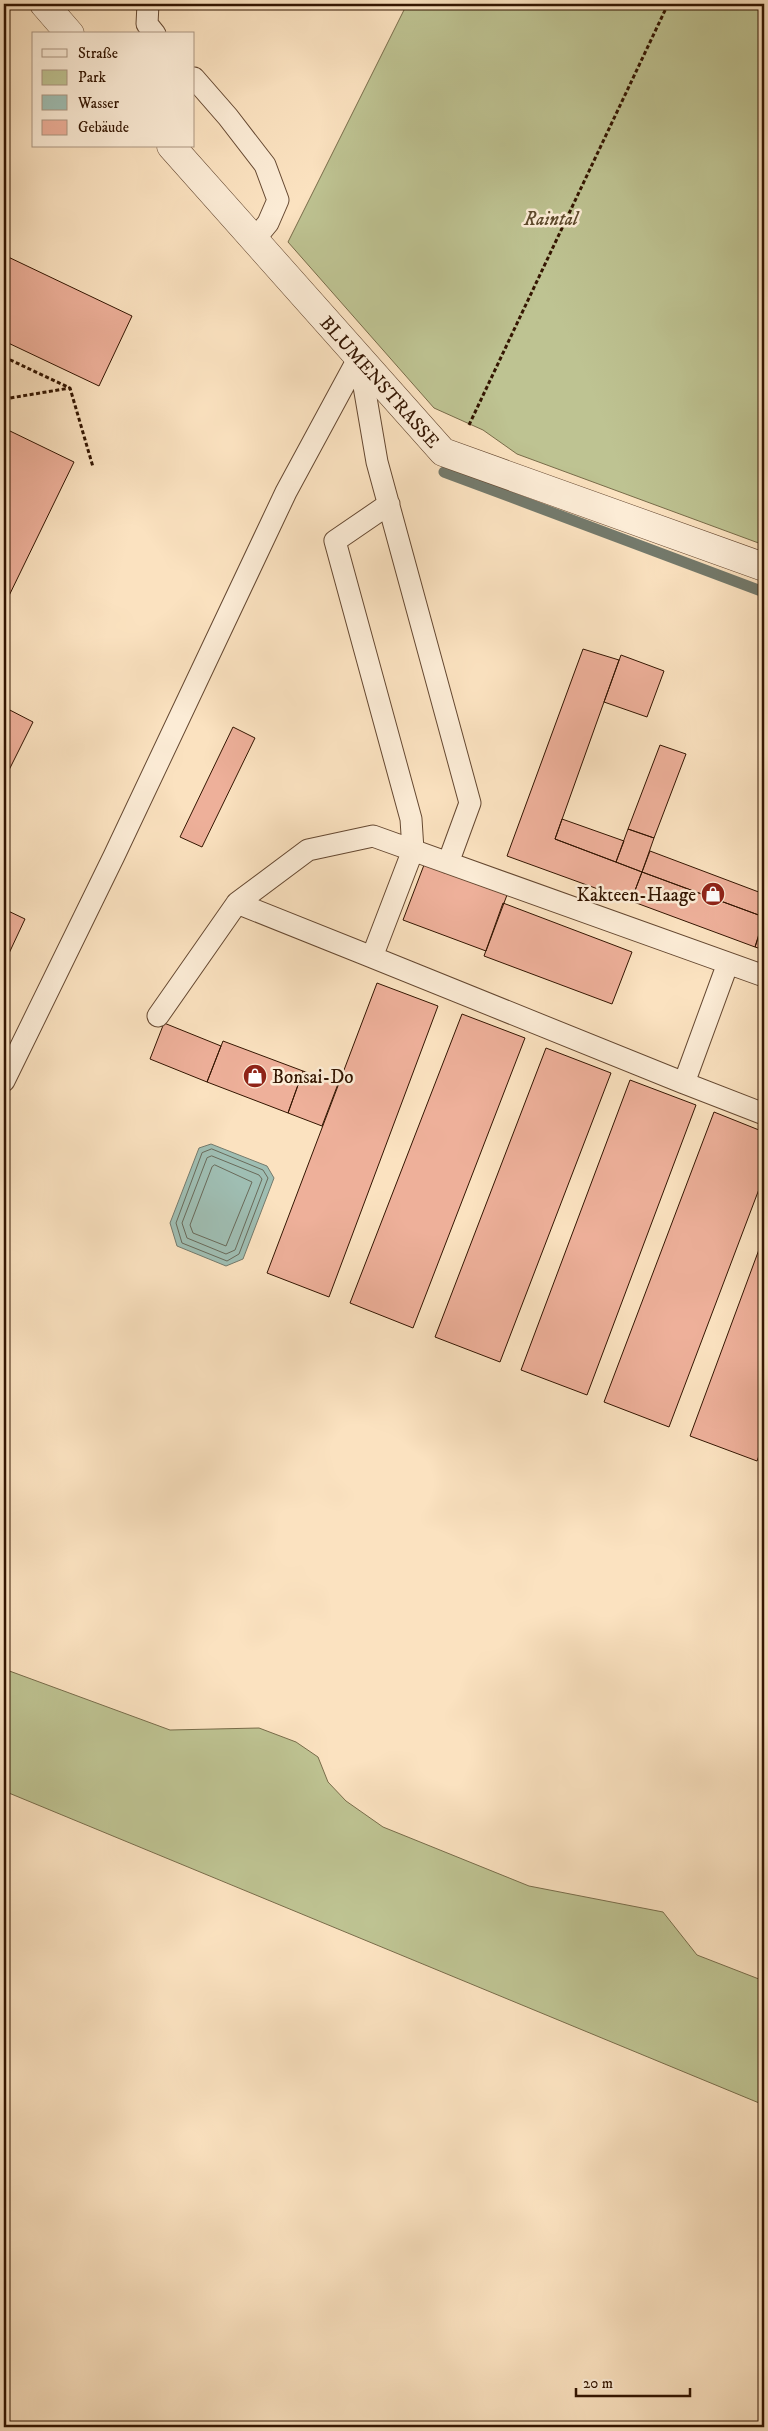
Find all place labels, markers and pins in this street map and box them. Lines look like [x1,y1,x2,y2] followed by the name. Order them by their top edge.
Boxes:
[700,881,726,907] shop icon: Kakteen-Haage
[577,884,696,907] place label: Kakteen-Haage
[242,1063,268,1089] shop icon: Bonsai-Do
[272,1066,354,1089] place label: Bonsai-Do

